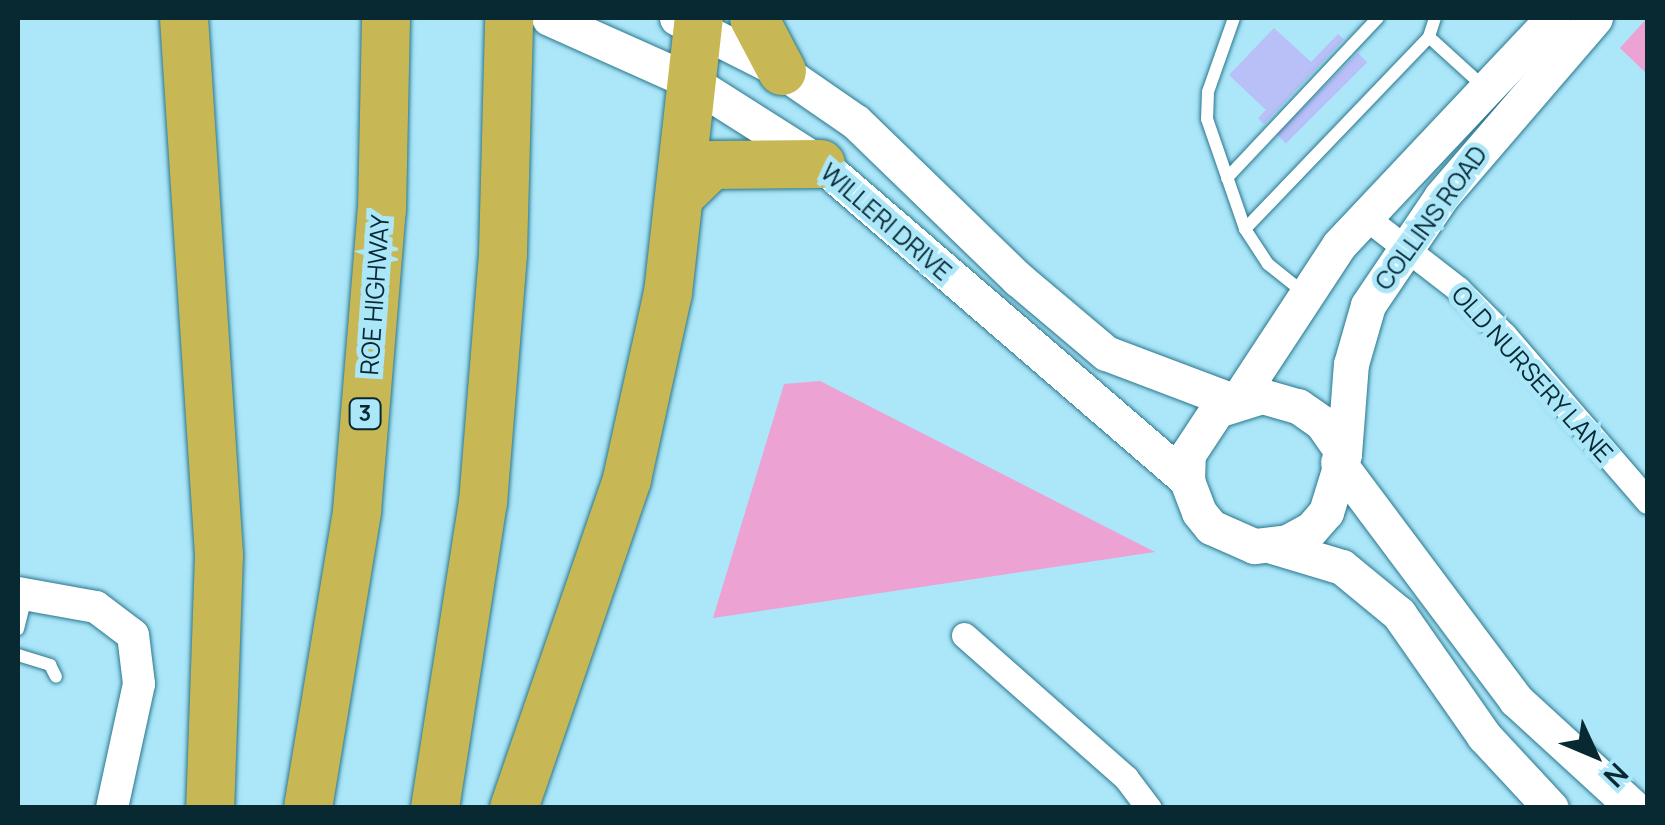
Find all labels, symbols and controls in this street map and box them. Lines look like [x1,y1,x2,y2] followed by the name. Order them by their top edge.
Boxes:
[1369,140,1493,296] street label: COLLINS ROAD
[815,157,957,287] street label: WILLERI DRIVE
[354,214,396,376] street label: ROE HIGHWAY
[1445,280,1619,468] street label: OLD NURSERY LANE
[348,397,382,431] road number: 3
[1545,705,1645,805] north arrow
[1596,755,1637,796] text: N

